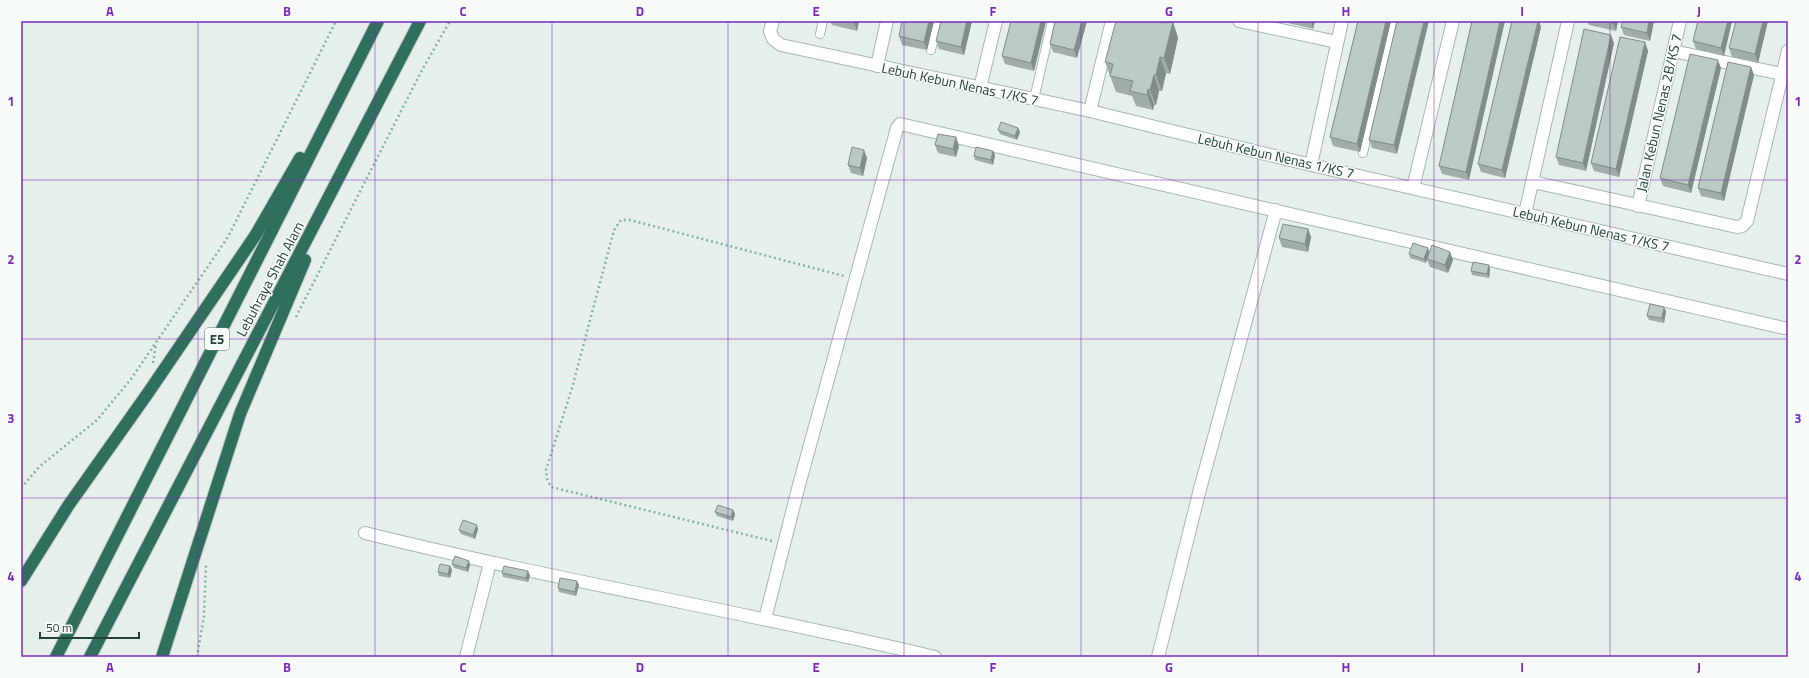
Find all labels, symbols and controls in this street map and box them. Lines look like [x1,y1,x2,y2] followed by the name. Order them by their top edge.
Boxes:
[106,1,114,21] text: A
[283,1,291,21] text: B
[459,1,467,21] text: C
[636,1,644,21] text: D
[812,1,820,21] text: E
[990,1,997,21] text: F
[1165,1,1173,21] text: G
[1342,1,1350,21] text: H
[1520,1,1524,21] text: I
[1697,1,1701,21] text: J
[1630,32,1687,194] street label: Jalan Kebun Nenas 2B/KS 7
[880,57,1041,110] street label: Lebuh Kebun Nenas 1/KS 7
[7,91,15,111] text: 1
[1794,91,1802,111] text: 1
[1196,127,1356,184] street label: Lebuh Kebun Nenas 1/KS 7
[1511,200,1671,257] street label: Lebuh Kebun Nenas 1/KS 7
[230,218,309,340] street label: Lebuhraya Shah Alam
[7,249,15,269] text: 2
[1794,249,1802,269] text: 2
[205,328,229,350] road number: E5
[7,408,15,428] text: 3
[1794,408,1802,428] text: 3
[7,566,15,586] text: 4
[1794,566,1802,586] text: 4
[40,614,139,640] scale bar
[46,618,72,637] text: 50 m
[106,657,114,677] text: A
[283,657,291,677] text: B
[459,657,467,677] text: C
[636,657,644,677] text: D
[812,657,820,677] text: E
[990,657,997,677] text: F
[1165,657,1173,677] text: G
[1342,657,1350,677] text: H
[1520,657,1524,677] text: I
[1697,657,1701,677] text: J

